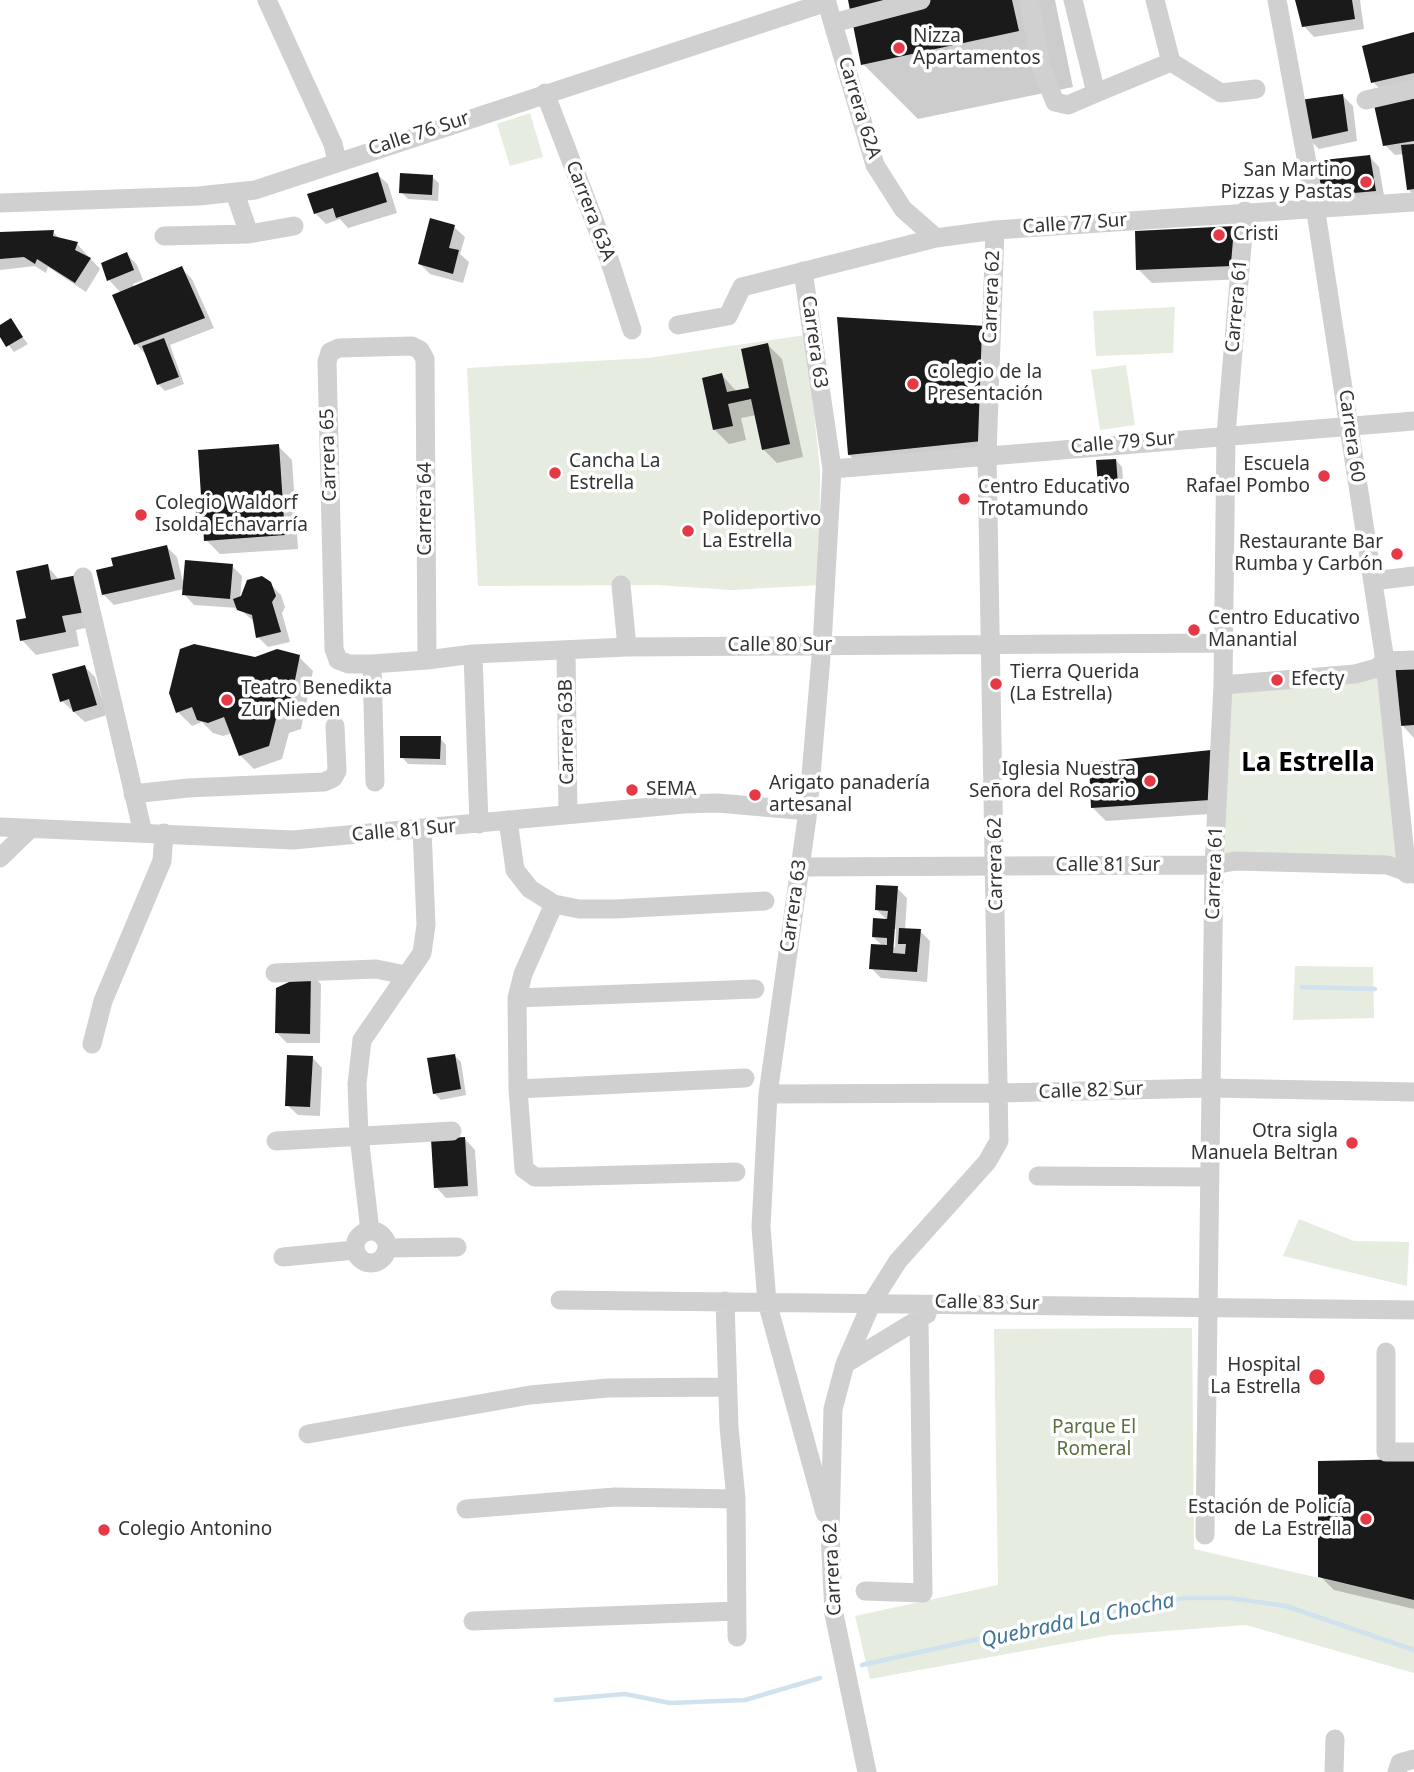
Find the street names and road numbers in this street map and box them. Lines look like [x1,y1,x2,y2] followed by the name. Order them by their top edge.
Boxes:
[833,54,885,162] street label: Carrera 62A
[366,107,472,161] street label: Calle 76 Sur
[560,158,620,264] street label: Carrera 63A
[1022,209,1128,239] street label: Calle 77 Sur
[979,250,1005,344] street label: Carrera 62
[1222,258,1252,354] street label: Carrera 61
[796,294,832,390] street label: Carrera 63
[1333,388,1369,484] street label: Carrera 60
[316,408,342,502] street label: Carrera 65
[1070,427,1176,459] street label: Calle 79 Sur
[415,462,437,556] street label: Carrera 64
[728,635,832,657] street label: Calle 80 Sur
[555,679,579,785] street label: Carrera 63B
[351,815,457,847] street label: Calle 81 Sur
[984,817,1008,911] street label: Carrera 62
[1202,826,1228,920] street label: Carrera 61
[1056,855,1160,877] street label: Calle 81 Sur
[776,858,812,954] street label: Carrera 63
[1038,1078,1144,1104] street label: Calle 82 Sur
[934,1291,1040,1315] street label: Calle 83 Sur
[819,1522,847,1616] street label: Carrera 62

